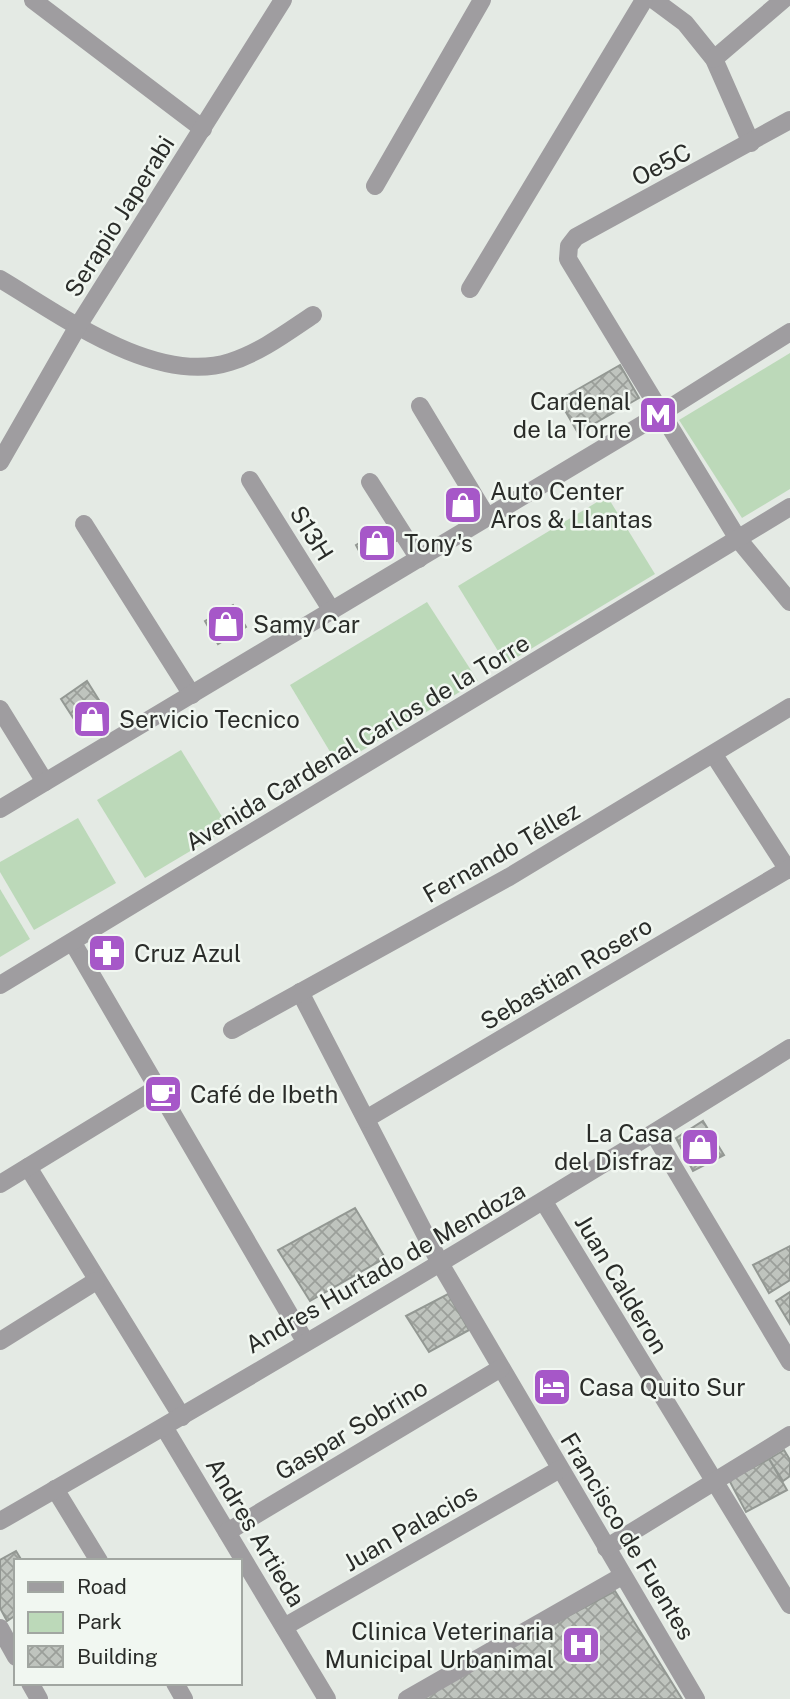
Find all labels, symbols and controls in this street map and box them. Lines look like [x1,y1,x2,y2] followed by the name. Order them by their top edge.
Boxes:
[58,130,180,302] street label: Serapio Japerabi
[627,137,695,191] street label: Oe5C
[513,387,631,443] place label: Cardenal de la Torre
[637,394,679,436] metro station icon: Cardenal de la Torre
[490,477,653,533] place label: Auto Center Aros & Llantas
[442,484,484,526] shop icon: Auto Center Aros & Llantas
[284,500,340,566] street label: S13H
[356,522,398,564] shop icon: Tony's
[404,529,473,557] place label: Tony's
[205,603,247,645] shop icon: Samy Car
[253,610,360,638] place label: Samy Car
[180,628,534,856] street label: Avenida Cardenal Carlos de la Torre
[71,698,113,740] shop icon: Servicio Tecnico
[119,705,300,733] place label: Servicio Tecnico
[418,796,584,908] street label: Fernando Téllez
[475,911,657,1035] street label: Sebastian Rosero
[86,932,128,974] pharmacy icon: Cruz Azul
[134,939,241,967] place label: Cruz Azul
[142,1073,184,1115] cafe icon: Café de Ibeth
[190,1080,338,1108] place label: Café de Ibeth
[554,1119,673,1175] place label: La Casa del Disfraz
[679,1126,721,1168] shop icon: La Casa del Disfraz
[240,1175,530,1359] street label: Andres Hurtado de Mendoza
[570,1209,674,1359] street label: Juan Calderon
[531,1366,573,1408] hotel icon: Casa Quito Sur
[270,1373,432,1485] street label: Gaspar Sobrino
[579,1373,746,1401] place label: Casa Quito Sur
[555,1427,701,1645] street label: Francisco de Fuentes
[201,1453,311,1611] street label: Andres Artieda
[338,1478,482,1576] street label: Juan Palacios
[14,1559,242,1685] legend
[77,1574,127,1599] text: Road
[77,1609,122,1634] text: Park
[325,1617,554,1673] place label: Clinica Veterinaria Municipal Urbanimal
[560,1624,602,1666] hospital icon: Clinica Veterinaria Municipal Urbanimal
[77,1644,158,1669] text: Building

